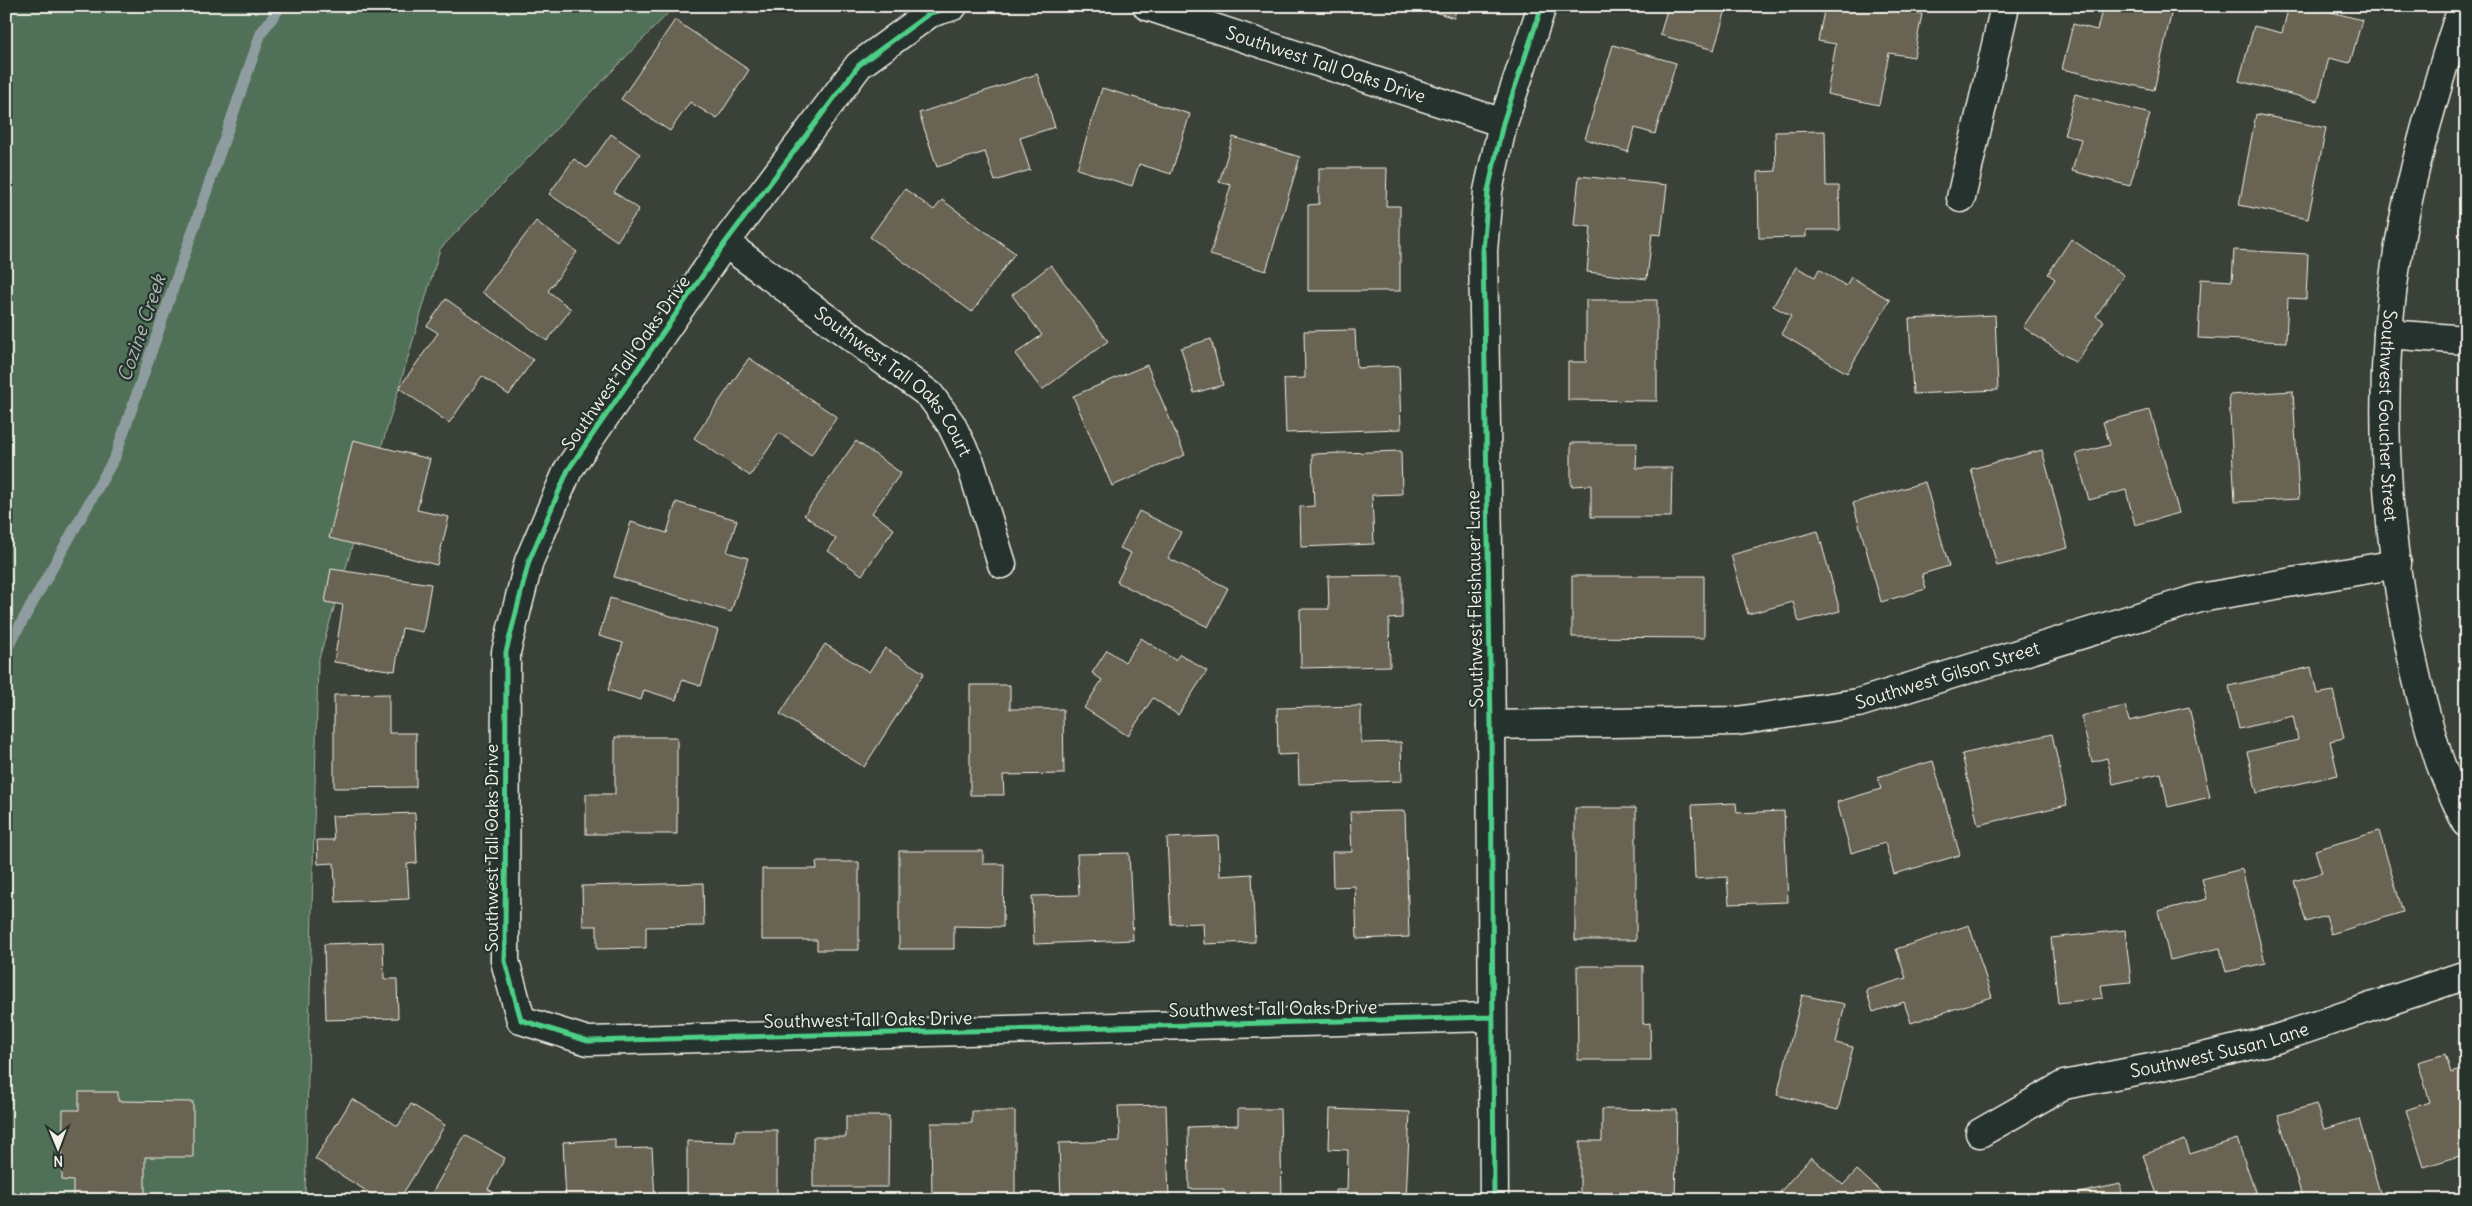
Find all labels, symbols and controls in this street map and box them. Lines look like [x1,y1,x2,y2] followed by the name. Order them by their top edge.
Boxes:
[1223,21,1429,108] street label: Southwest Tall Oaks Drive
[111,270,171,385] water label: Cozine Creek
[556,271,695,455] street label: Southwest Tall Oaks Drive
[810,301,977,460] street label: Southwest Tall Oaks Court
[2374,309,2403,522] street label: Southwest Goucher Street
[1461,490,1488,708] street label: Southwest Fleishauer Lane
[1852,636,2042,714] street label: Southwest Gilson Street
[480,744,503,952] street label: Southwest Tall Oaks Drive
[1168,995,1378,1022] street label: Southwest Tall Oaks Drive
[763,1006,973,1033] street label: Southwest Tall Oaks Drive
[2128,1017,2312,1083] street label: Southwest Susan Lane
[32,1124,82,1174] north arrow
[53,1152,63,1170] text: N

